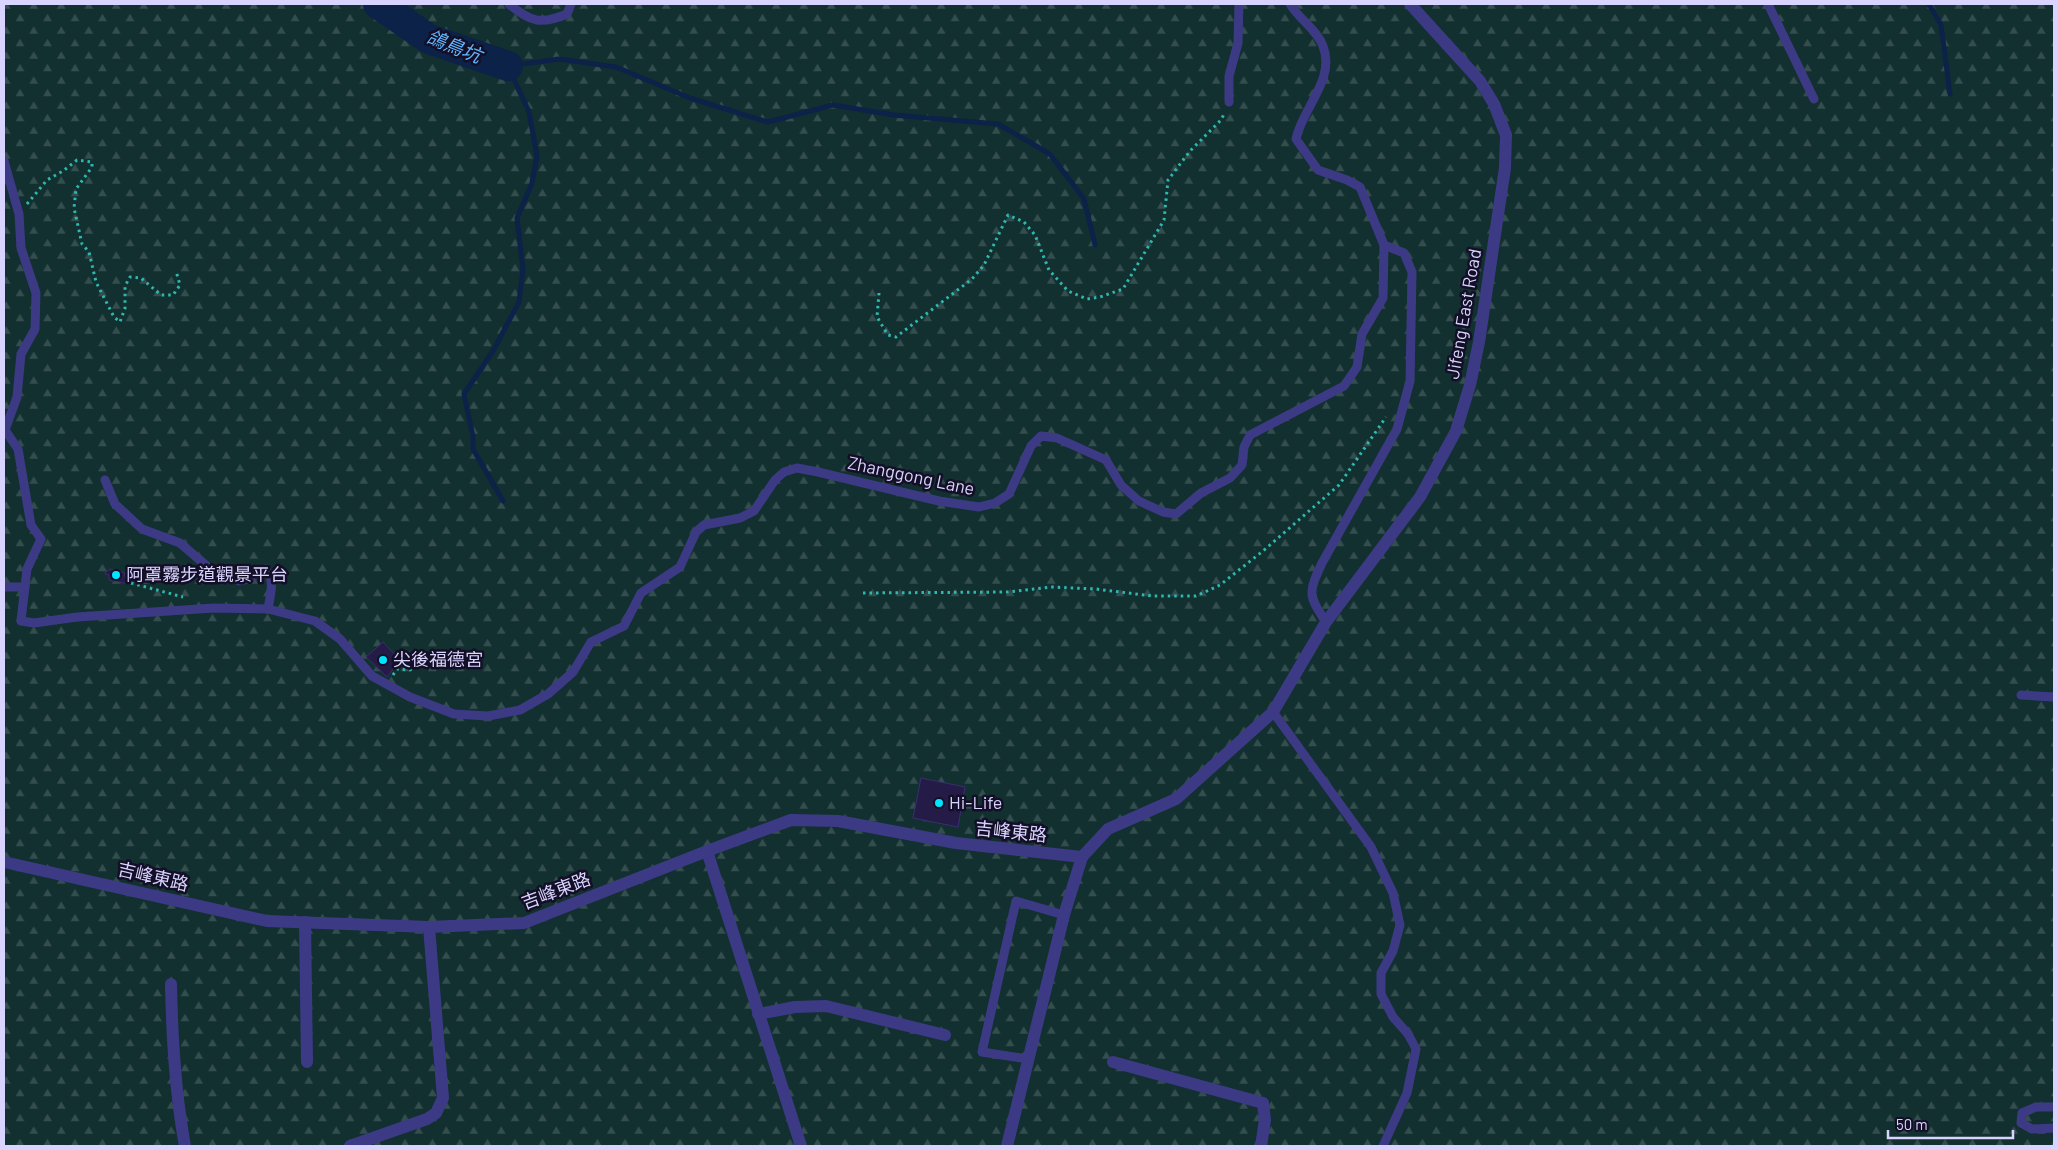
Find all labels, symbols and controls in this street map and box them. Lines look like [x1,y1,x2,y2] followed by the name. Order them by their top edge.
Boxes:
[423,24,488,68] water label: 鴿鳥坑
[1441,247,1485,381] street label: Jifeng East Road
[846,451,977,499] street label: Zhanggong Lane
[126,563,288,585] place label: 阿罩霧步道觀景平台
[110,569,122,581] marker: 阿罩霧步道觀景平台
[393,648,483,670] place label: 尖後福德宮
[377,654,389,666] marker: 尖後福德宮
[949,791,1002,813] place label: Hi-Life
[933,797,945,809] marker: Hi-Life
[974,816,1048,846] street label: 吉峰東路
[116,857,191,895] street label: 吉峰東路
[518,867,593,913] street label: 吉峰東路
[1888,1108,2013,1140] scale bar
[1896,1115,1928,1133] text: 50 m

